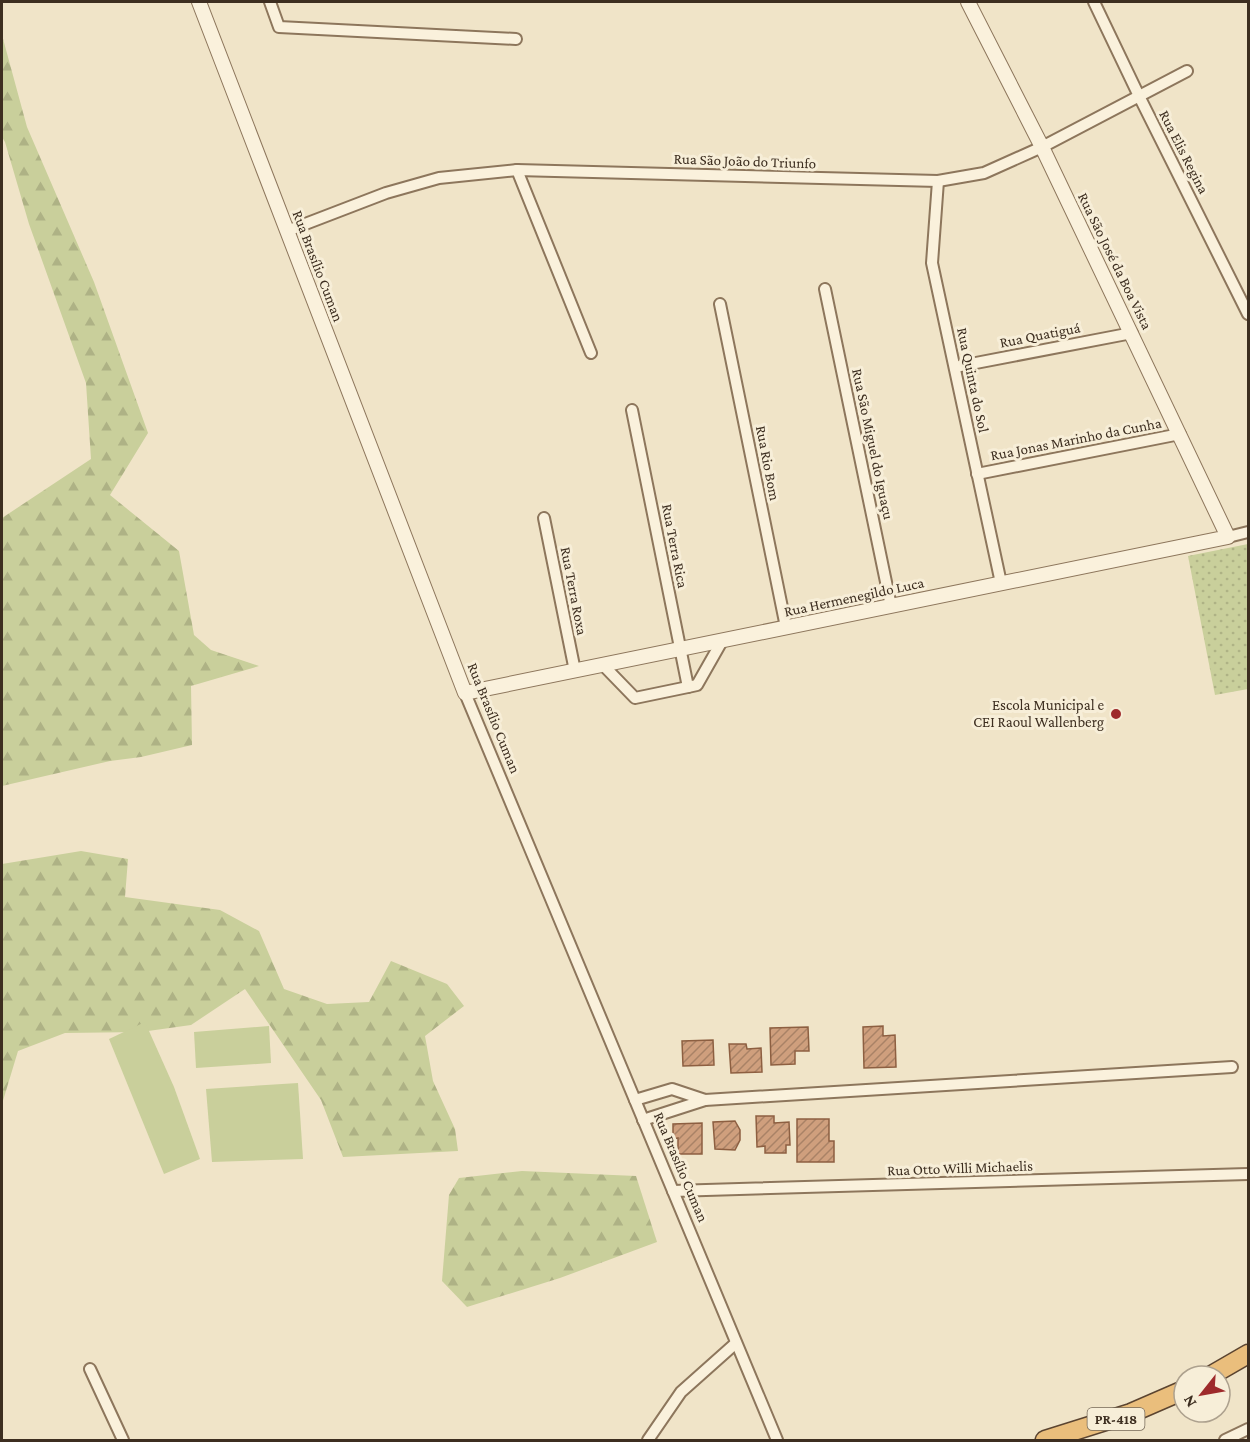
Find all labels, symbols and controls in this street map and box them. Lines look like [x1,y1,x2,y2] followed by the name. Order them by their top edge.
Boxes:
[1155,108,1212,197] street label: Rua Elis Regina
[673,151,816,172] street label: Rua São João do Triunfo
[1074,190,1155,333] street label: Rua São José da Boa Vista
[289,208,347,324] street label: Rua Brasílio Cuman
[998,319,1082,352] street label: Rua Quatiguá
[954,326,992,434] street label: Rua Quinta do Sol
[848,367,897,521] street label: Rua São Miguel do Iguaçu
[989,415,1163,464] street label: Rua Jonas Marinho da Cunha
[753,424,783,502] street label: Rua Rio Bom
[659,502,691,590] street label: Rua Terra Rica
[558,546,590,636] street label: Rua Terra Roxa
[783,574,926,621] street label: Rua Hermenegildo Luca
[465,660,523,776] street label: Rua Brasílio Cuman
[973,697,1104,731] place label: Escola Municipal e CEI Raoul Wallenberg
[1109,707,1123,721] marker: Escola Municipal e CEI Raoul Wallenberg
[651,1110,711,1224] street label: Rua Brasílio Cuman
[887,1157,1033,1179] street label: Rua Otto Willi Michaelis
[1172,1364,1232,1424] north arrow
[1179,1392,1200,1411] text: N
[1088,1408,1144,1430] road number: PR-418

